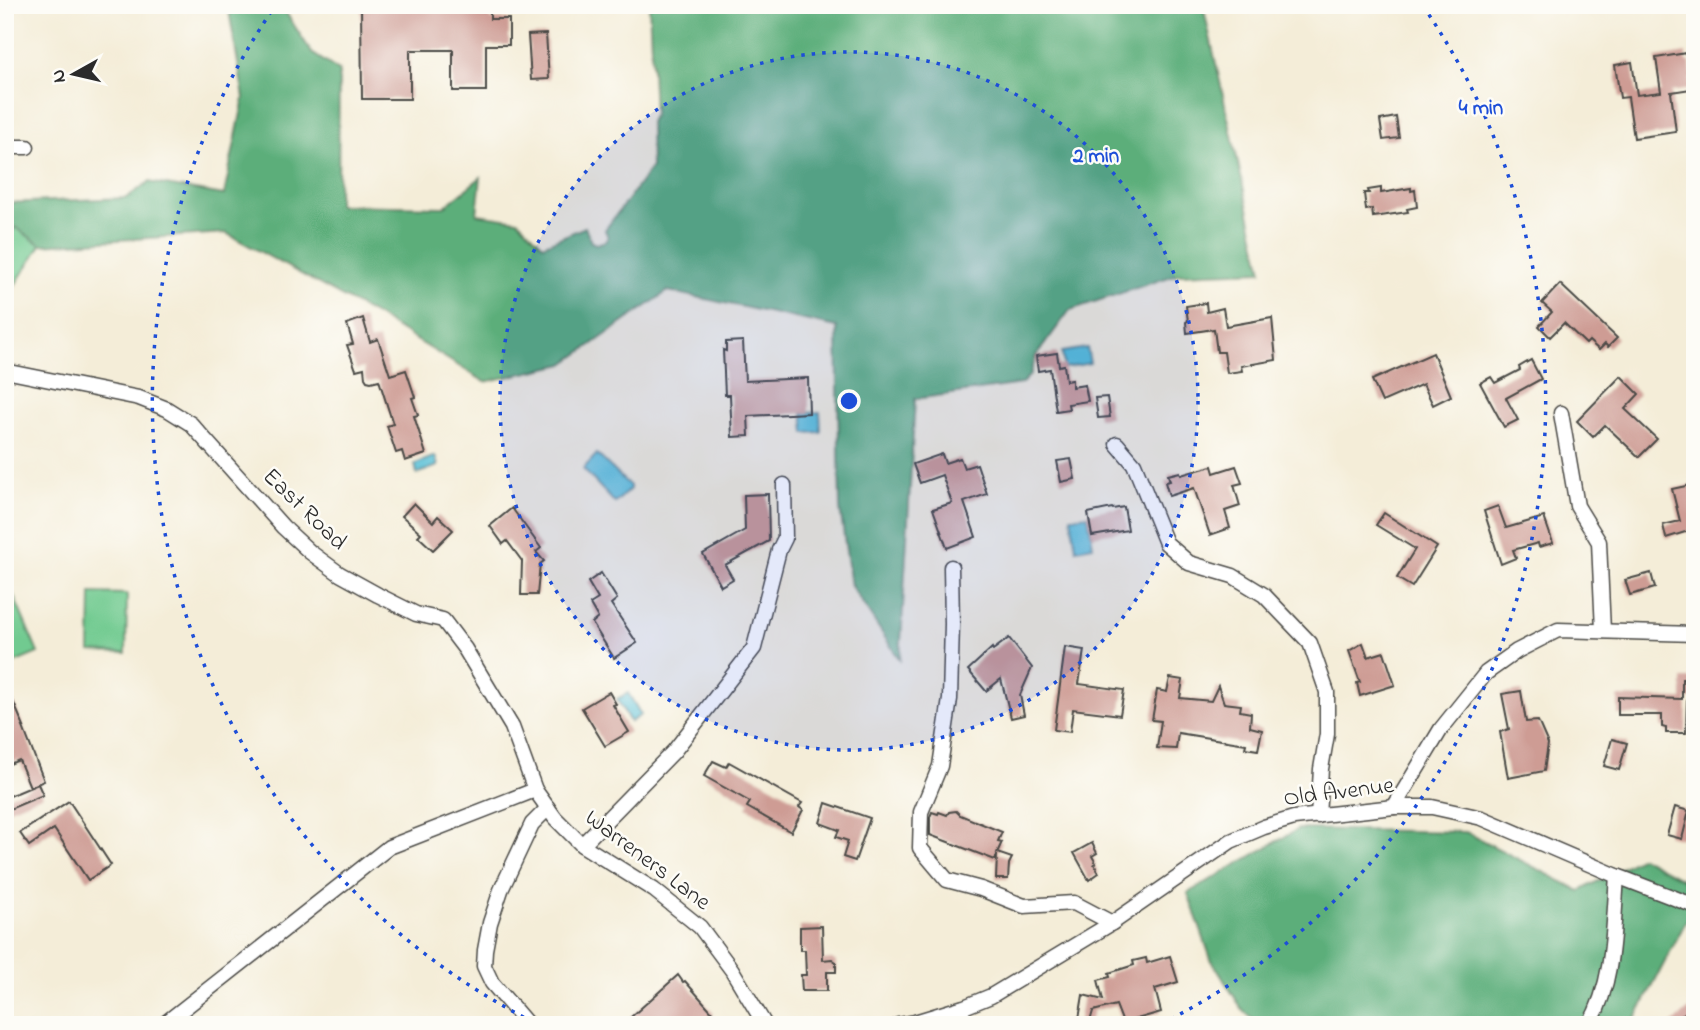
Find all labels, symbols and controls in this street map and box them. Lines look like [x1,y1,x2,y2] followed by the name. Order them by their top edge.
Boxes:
[38,38,108,108] north arrow
[45,68,74,84] text: N
[1459,94,1503,124] text: 4 min
[1072,142,1119,172] text: 2 min
[837,389,861,413] centre of rings
[254,461,355,560] street label: East Road
[1282,769,1396,817] street label: Old Avenue
[577,802,718,920] street label: Warreners Lane

